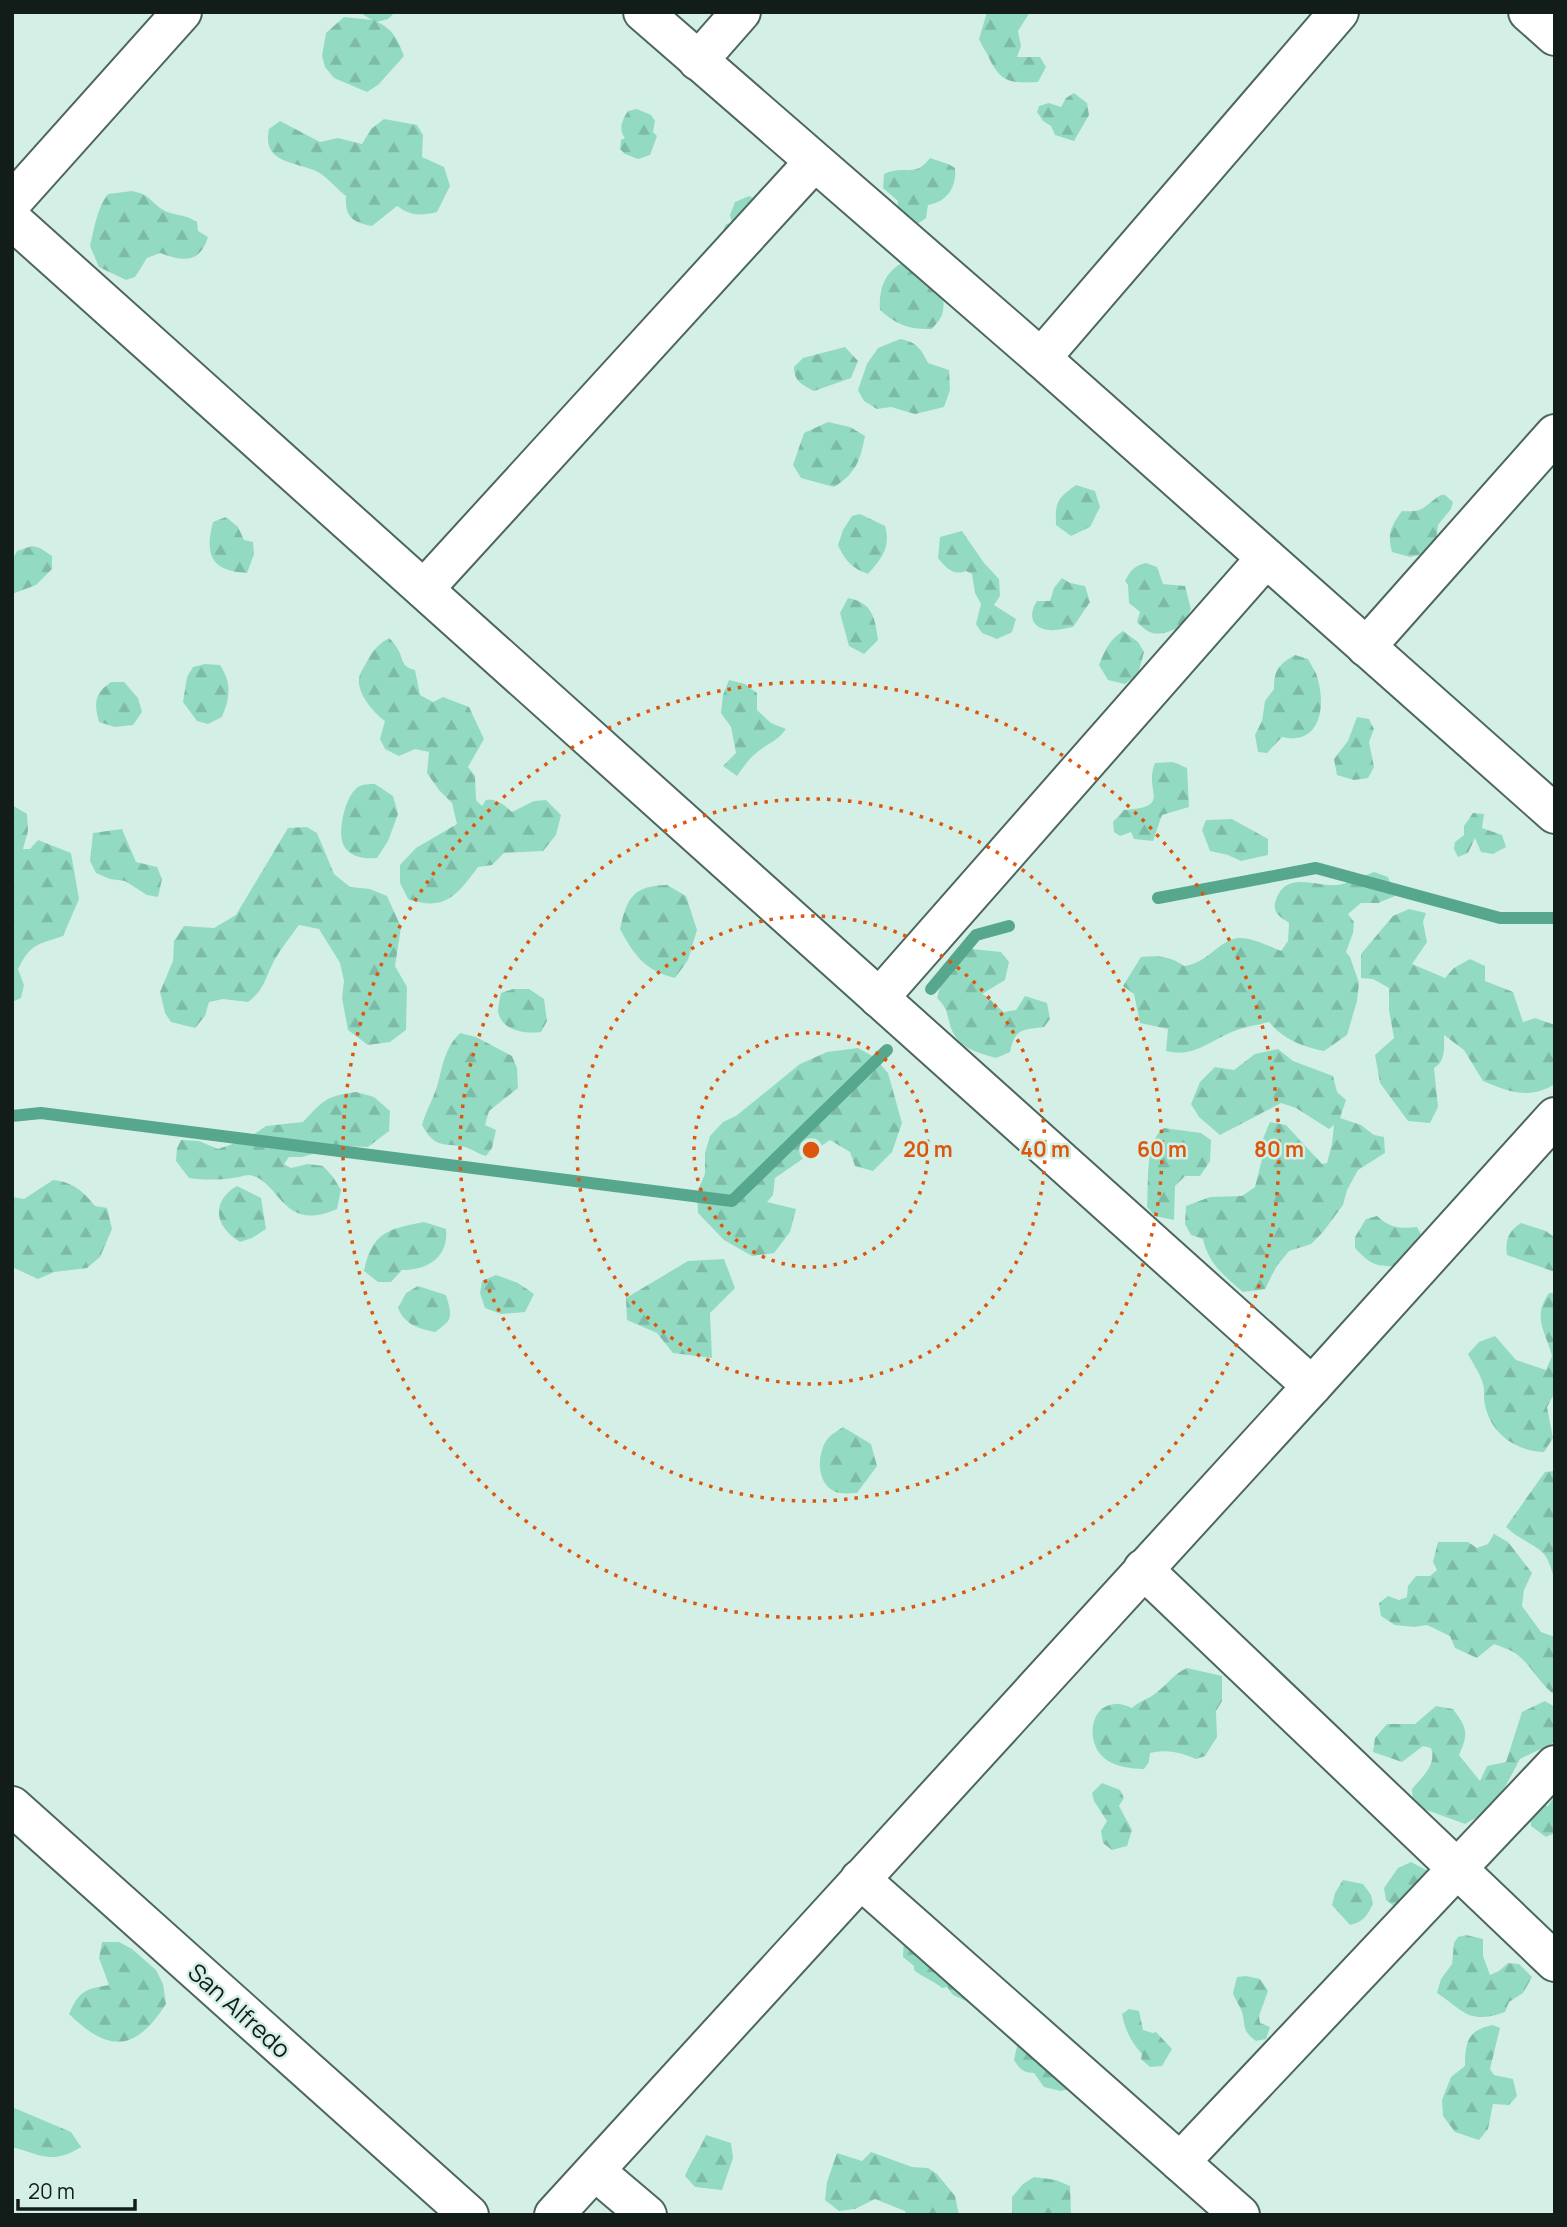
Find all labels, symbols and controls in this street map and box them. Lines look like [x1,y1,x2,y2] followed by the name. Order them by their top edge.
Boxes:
[903,1135,953,1163] text: 20 m
[1020,1135,1070,1163] text: 40 m
[1137,1135,1187,1163] text: 60 m
[1254,1135,1304,1163] text: 80 m
[799,1138,823,1162] centre of rings
[182,1955,298,2065] street label: San Alfredo
[18,2168,135,2212] scale bar
[28,2177,75,2205] text: 20 m

